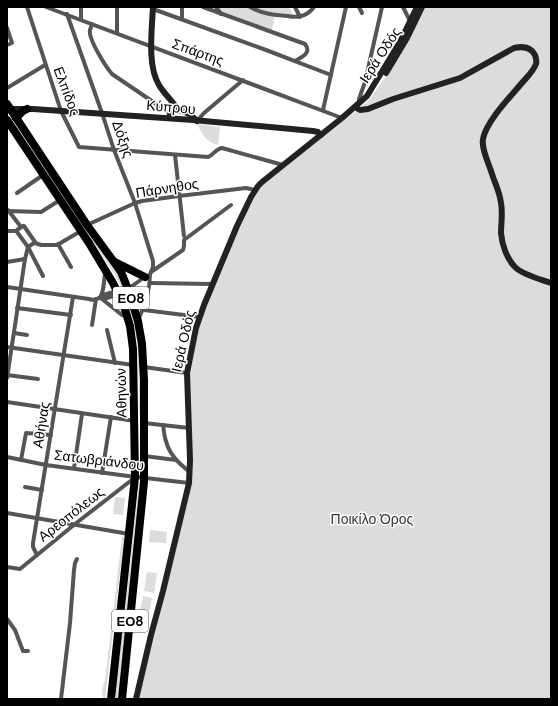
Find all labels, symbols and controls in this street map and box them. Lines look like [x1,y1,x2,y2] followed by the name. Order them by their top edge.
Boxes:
[355,23,405,86] street label: Ιερά Οδός
[170,34,227,70] street label: Σπάρτης
[49,64,85,118] street label: Ελπίδος
[146,96,196,118] street label: Κύπρου
[108,118,138,160] street label: Δόξης
[134,174,200,202] street label: Πάρνηθος
[113,287,149,309] road number: ΕΟ8
[167,308,199,374] street label: Ιερά Οδός
[112,368,130,418] street label: Αθηνών
[28,400,54,450] street label: Αθήνας
[53,446,145,474] street label: Σατωβριάνδου
[34,482,108,545] street label: Αρεοπόλεως
[331,510,414,528] park label: Ποικίλο Όρος
[112,610,148,632] road number: ΕΟ8

